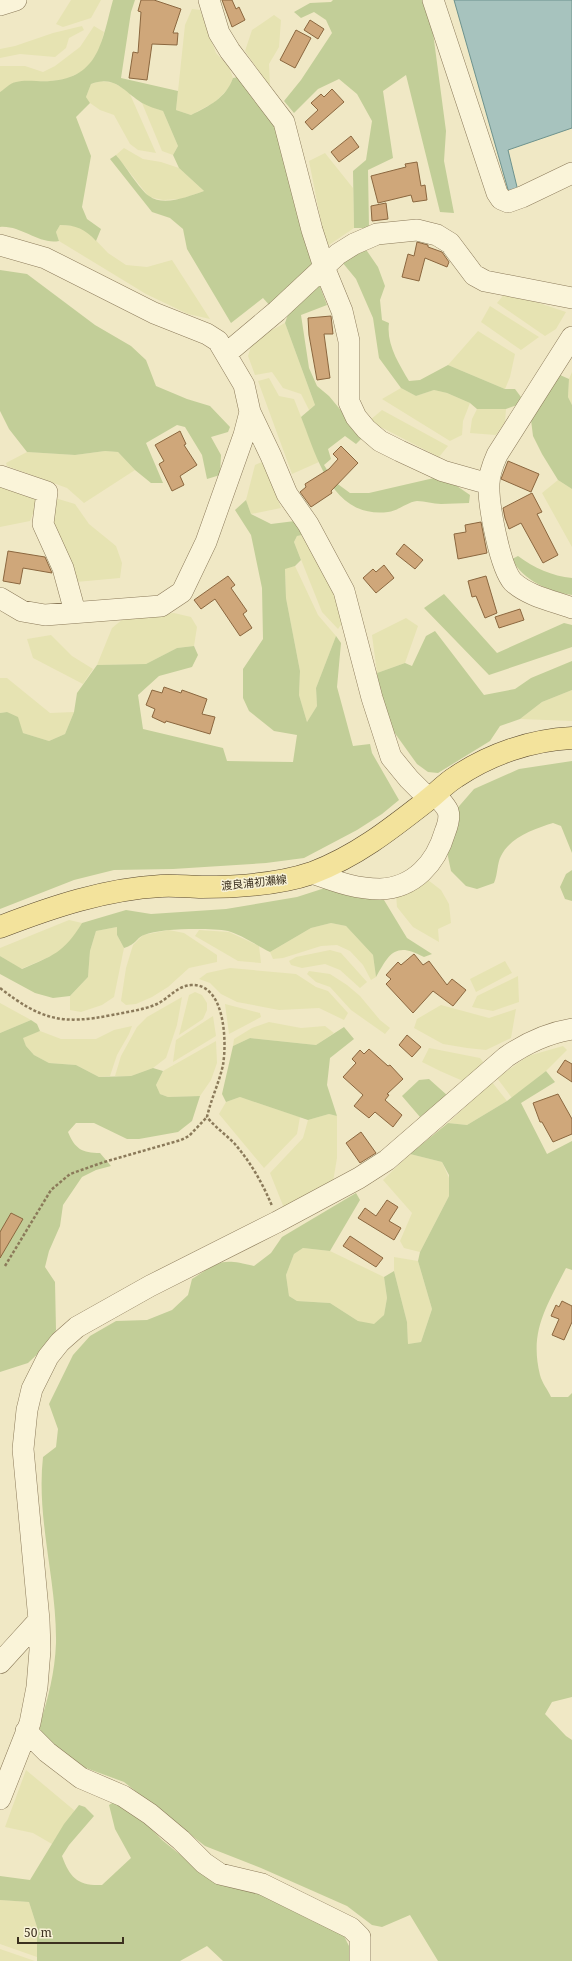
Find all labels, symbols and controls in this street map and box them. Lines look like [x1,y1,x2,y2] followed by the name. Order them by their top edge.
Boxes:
[220,871,288,893] street label: 渡良浦初瀬線
[18,1919,123,1945] scale bar
[24,1924,52,1941] text: 50 m

